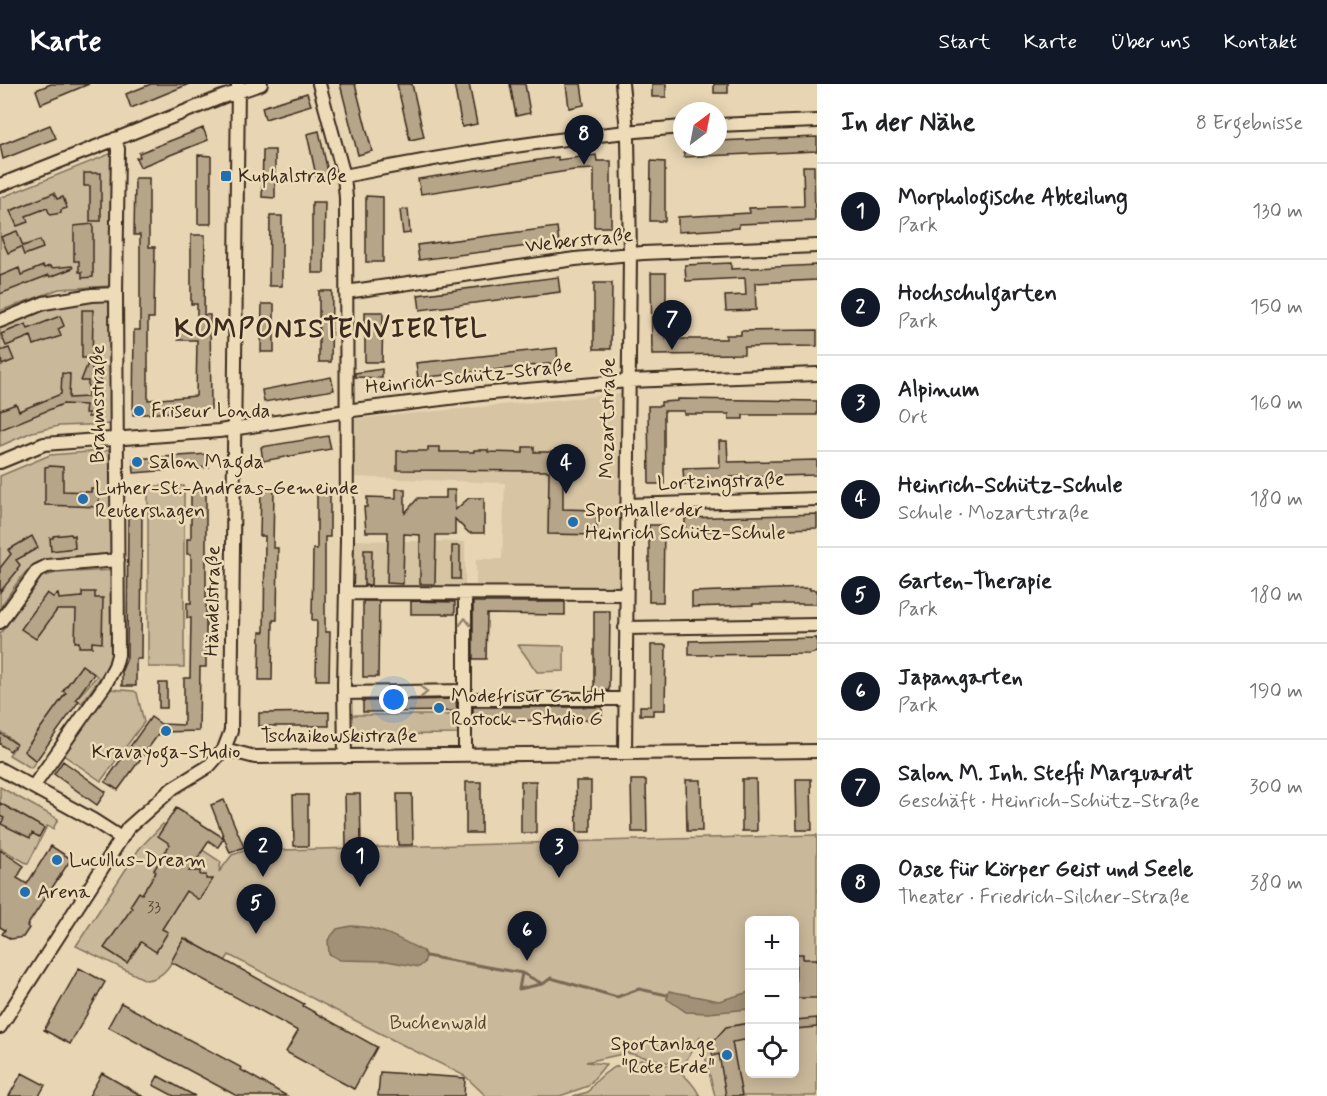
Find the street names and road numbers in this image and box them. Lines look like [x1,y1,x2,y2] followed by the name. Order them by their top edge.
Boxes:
[524,222,634,260] street label: Weberstraße
[85,345,112,463] street label: Brahmsstraße
[364,353,574,401] street label: Heinrich-Schütz-Straße
[593,357,623,479] street label: Mozartstraße
[657,466,785,499] street label: Lortzingstraße
[199,545,227,657] street label: Händelstraße
[260,723,418,750] street label: Tschaikowskistraße

